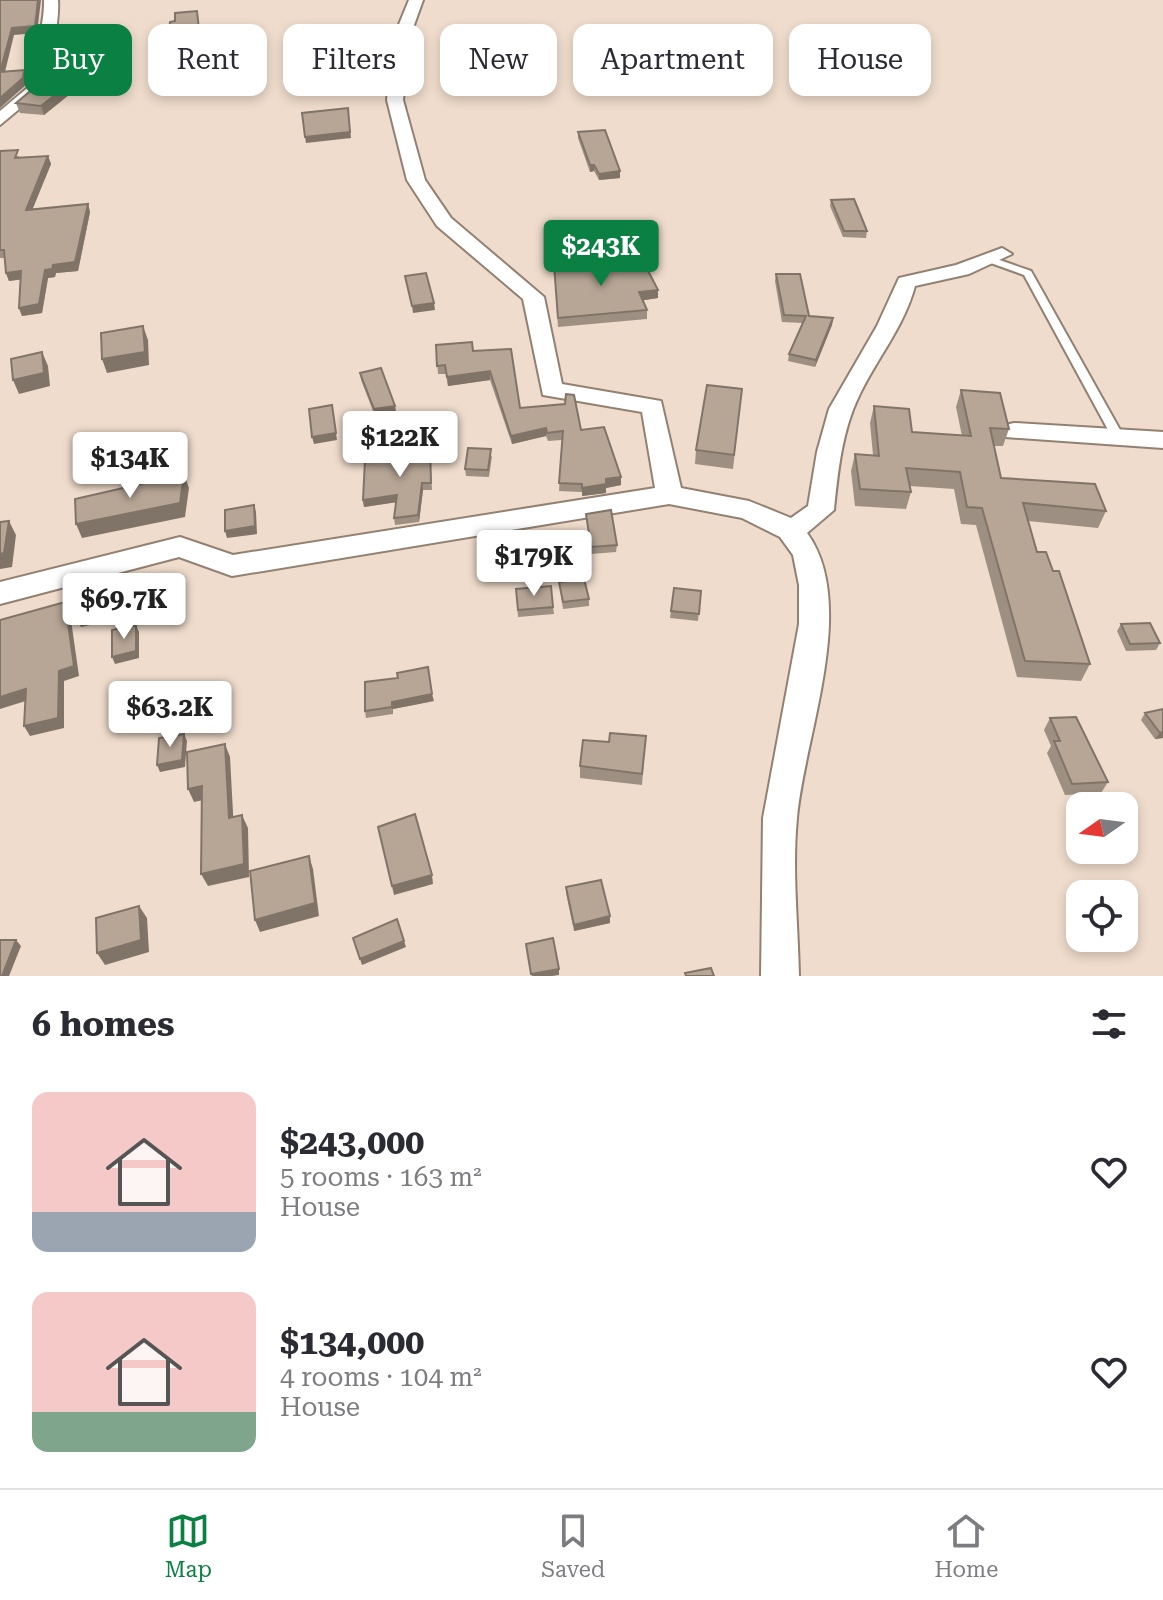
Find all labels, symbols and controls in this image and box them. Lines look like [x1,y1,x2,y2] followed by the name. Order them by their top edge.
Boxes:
[24,24,132,96] chip: Buy
[148,24,267,96] chip: Rent
[283,24,424,96] chip: Filters
[440,24,557,96] chip: New
[573,24,773,96] chip: Apartment
[789,24,931,96] chip: House
[545,220,657,288] pin: $243K
[562,231,640,261] text: $243K
[344,411,456,479] pin: $122K
[361,422,439,452] text: $122K
[74,432,186,500] pin: $134K
[91,443,169,473] text: $134K
[478,530,590,598] pin: $179K
[495,541,573,571] text: $179K
[59,573,189,641] pin: $69.7K
[81,584,167,614] text: $69.7K
[105,681,235,749] pin: $63.2K
[127,692,213,722] text: $63.2K
[1066,792,1138,864] north arrow
[1066,792,1138,952] map controls
[1066,880,1138,952] button: locate
[1087,1002,1131,1046] icon: filters
[32,1004,175,1044] text: 6 homes
[280,1122,424,1162] text: $243,000
[96,1124,192,1220] icon: home
[1087,1150,1131,1194] icon: heart
[280,1162,482,1192] text: 5 rooms · 163 m²
[280,1192,360,1222] text: House
[280,1322,424,1362] text: $134,000
[96,1324,192,1420] icon: home
[1087,1350,1131,1394] icon: heart
[280,1362,482,1392] text: 4 rooms · 104 m²
[280,1392,360,1422] text: House
[165,1509,212,1582] tab: Map
[541,1509,605,1582] tab: Saved
[934,1509,998,1582] tab: Home

